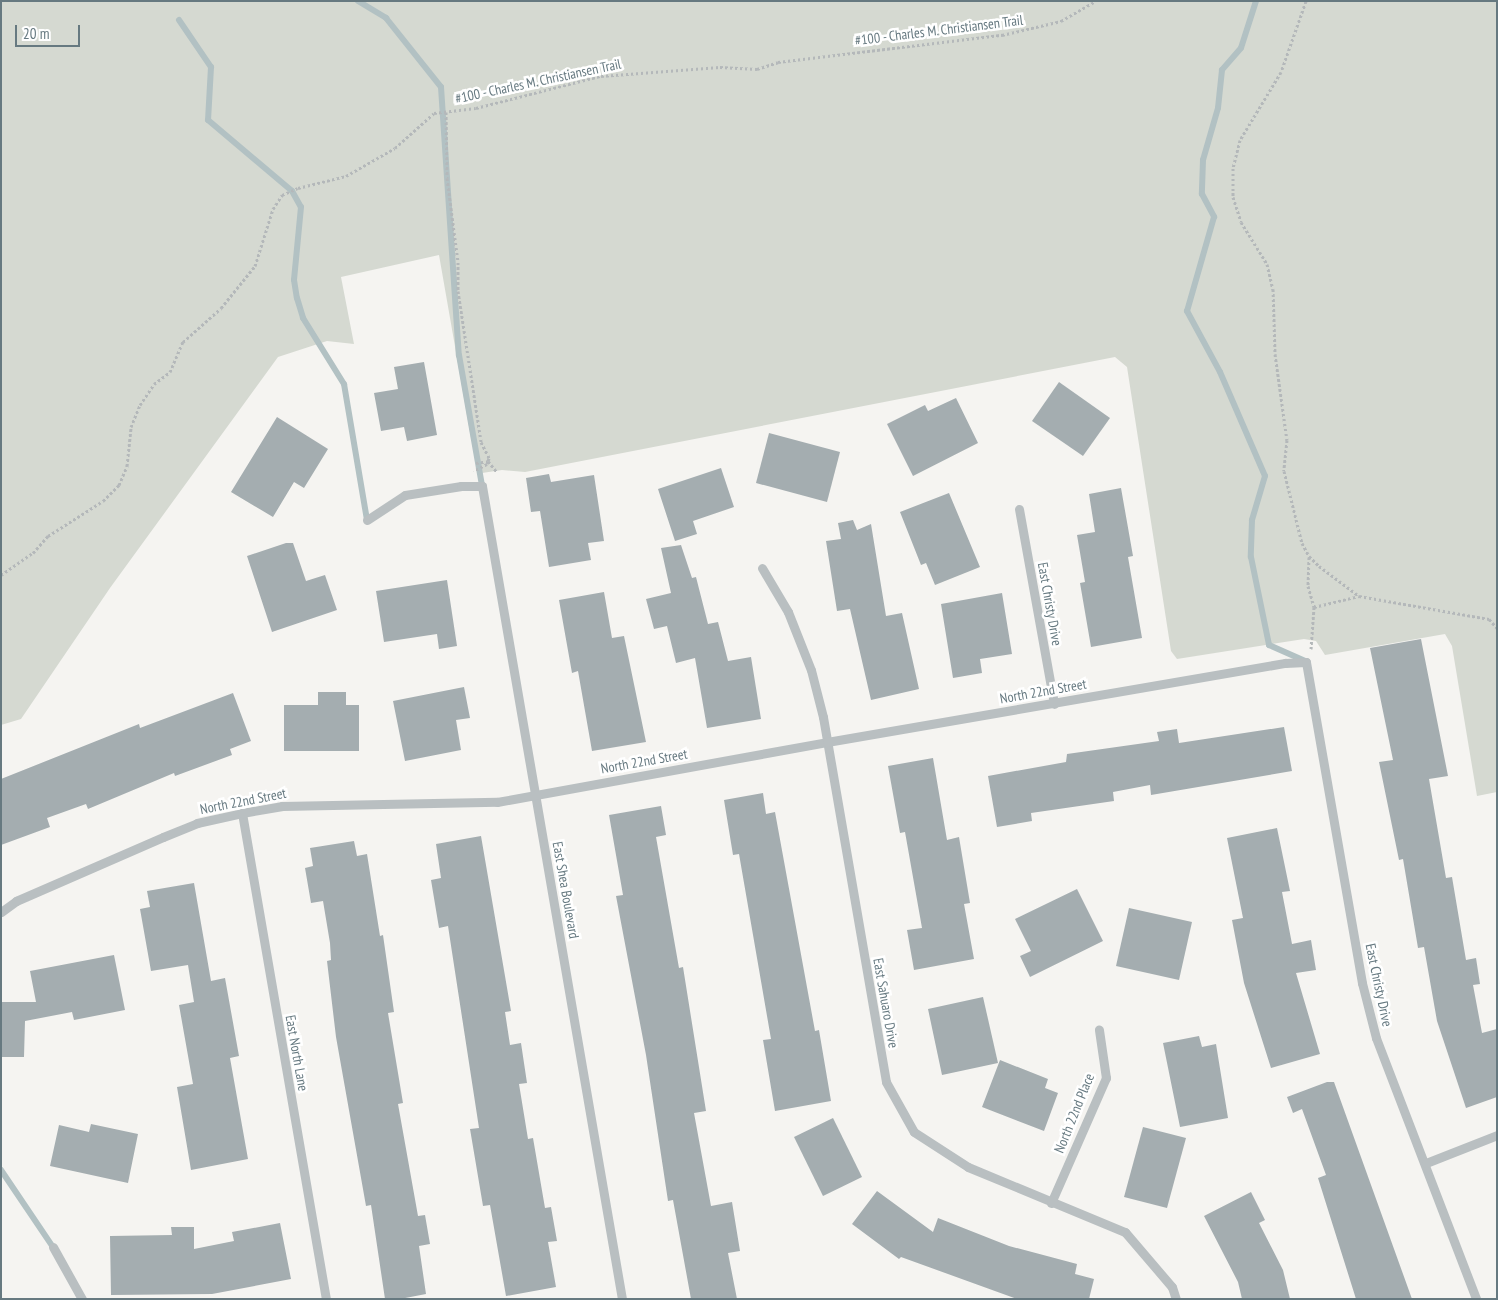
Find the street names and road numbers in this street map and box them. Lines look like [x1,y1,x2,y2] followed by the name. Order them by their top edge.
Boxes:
[853,11,1025,49] street label: #100 - Charles M. Christiansen Trail
[452,55,624,107] street label: #100 - Charles M. Christiansen Trail
[1034,561,1066,647] street label: East Christy Drive
[998,675,1088,707] street label: North 22nd Street
[599,745,689,777] street label: North 22nd Street
[198,784,288,818] street label: North 22nd Street
[549,840,583,940] street label: East Shea Boulevard
[1362,942,1396,1028] street label: East Christy Drive
[870,957,902,1049] street label: East Sahuaro Drive
[282,1014,312,1092] street label: East North Lane
[1050,1071,1098,1155] street label: North 22nd Place

